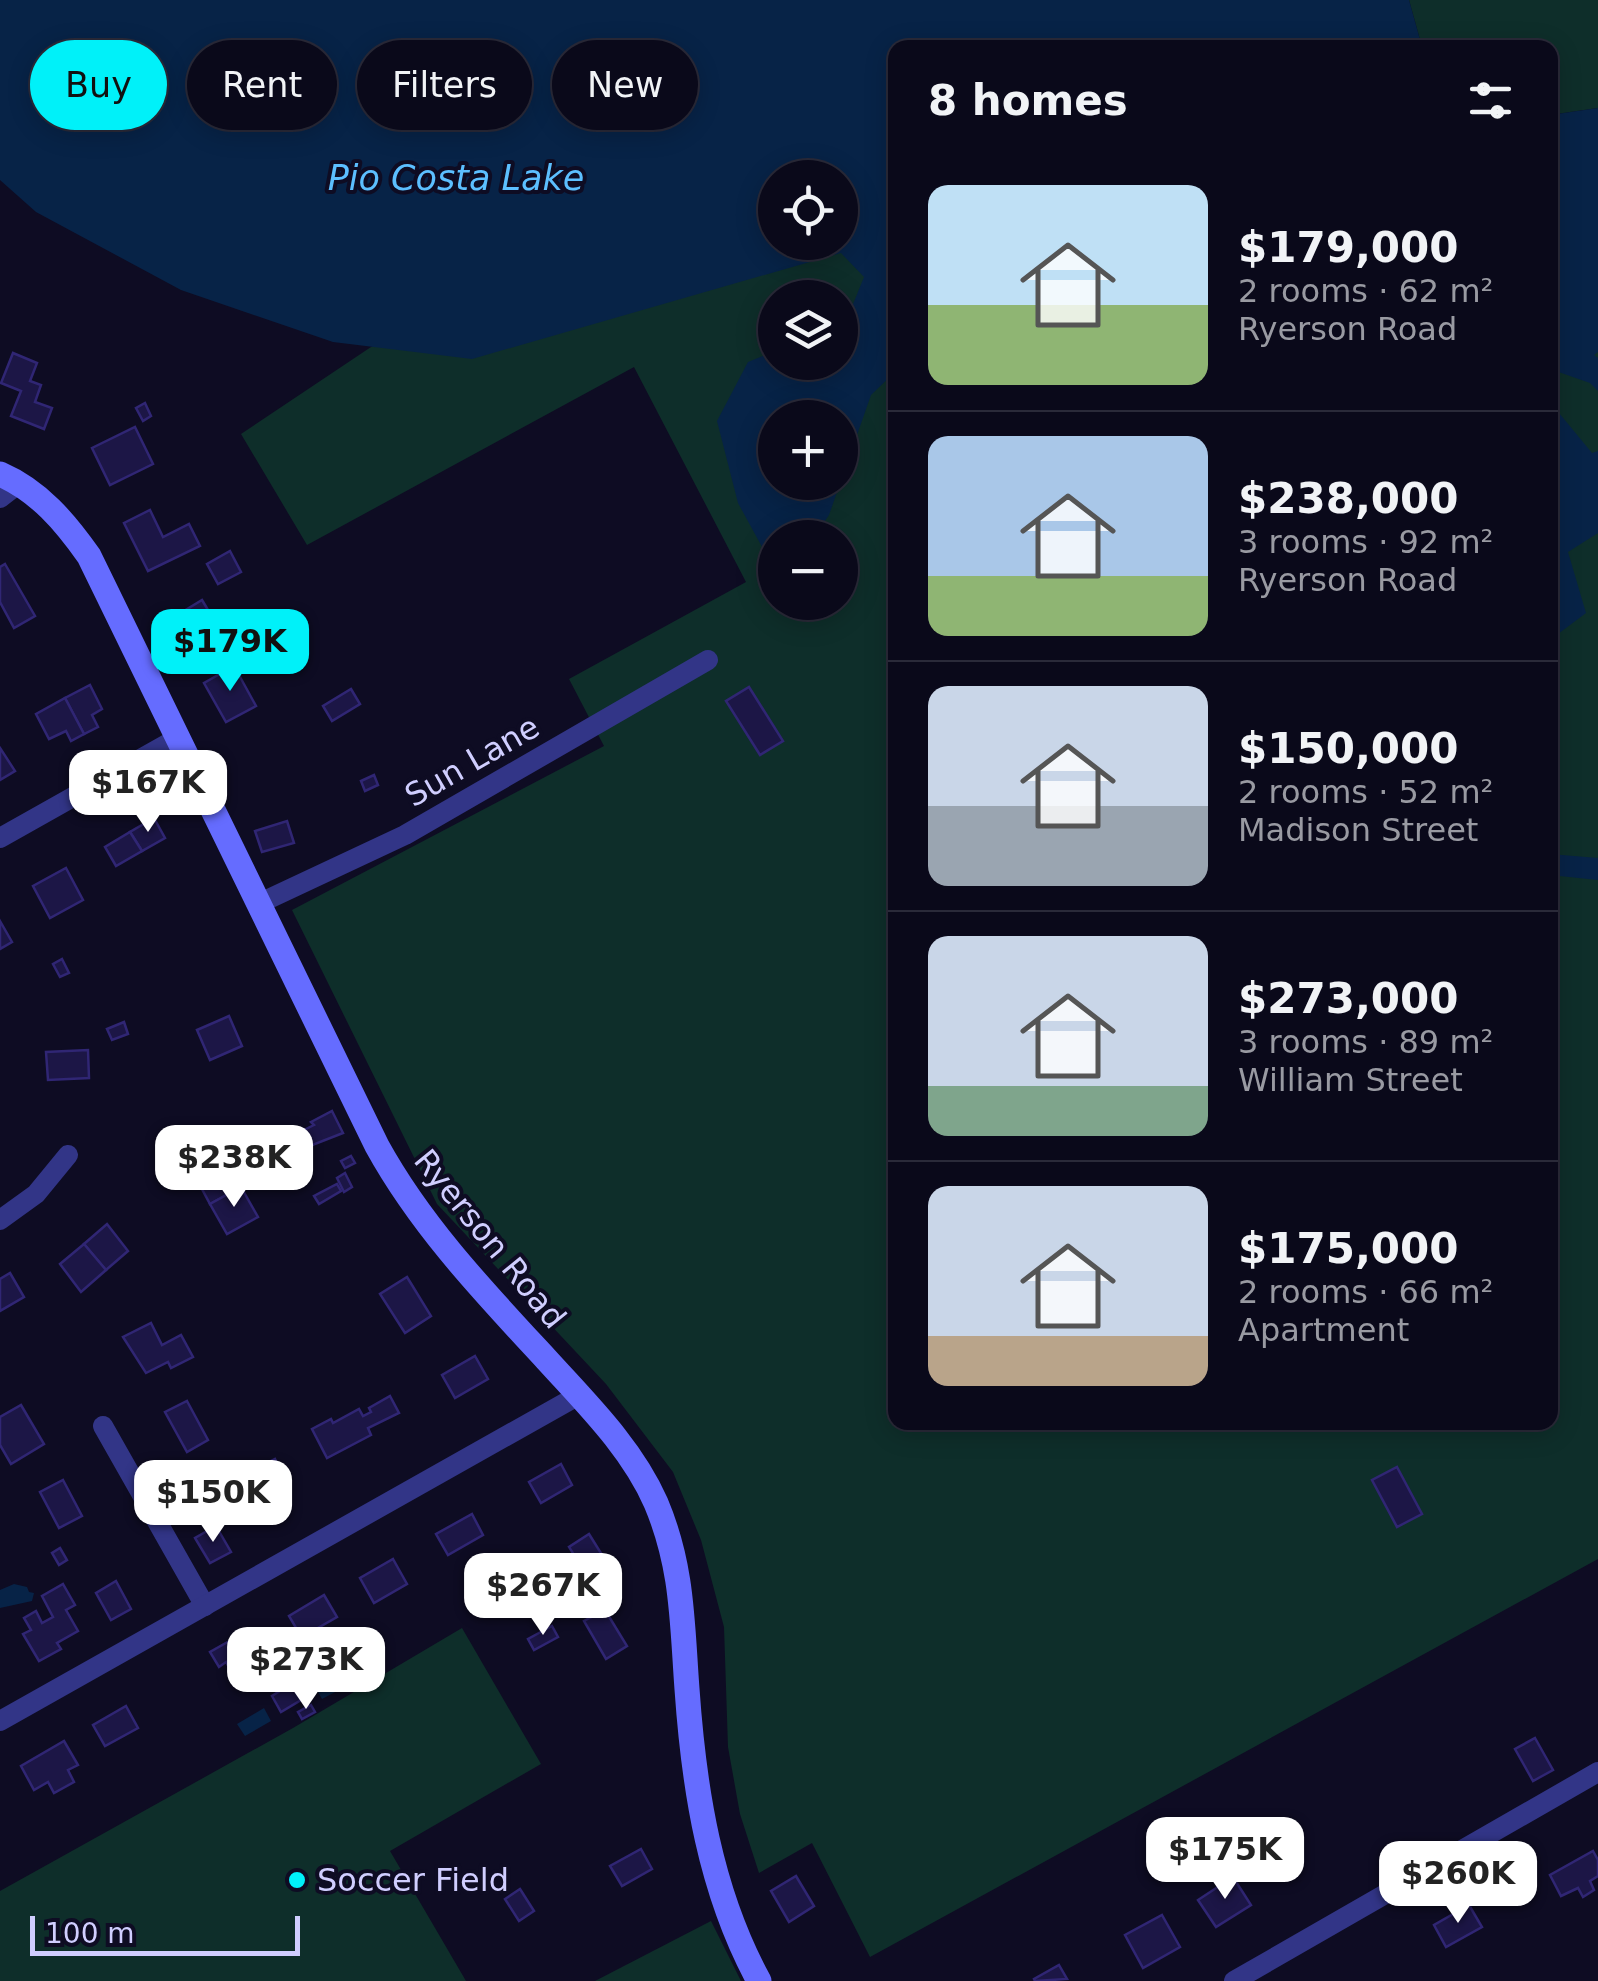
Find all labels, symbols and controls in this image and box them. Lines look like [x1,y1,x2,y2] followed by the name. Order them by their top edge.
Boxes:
[30,40,167,130] chip: Buy
[187,40,337,130] chip: Rent
[357,40,532,130] chip: Filters
[552,40,698,130] chip: New
[1463,73,1518,128] icon: filters
[928,76,1128,125] text: 8 homes
[328,158,584,198] water label: Pio Costa Lake
[758,160,858,620] map controls
[758,160,858,260] button: locate
[1238,223,1459,272] text: $179,000
[1008,225,1128,345] icon: home
[1238,272,1493,310] text: 2 rooms · 62 m²
[758,280,858,380] button: layers
[1238,310,1457,348] text: Ryerson Road
[758,400,858,500] button: +
[1238,474,1459,523] text: $238,000
[1008,476,1128,596] icon: home
[758,520,858,620] button: −
[1238,523,1493,561] text: 3 rooms · 92 m²
[1238,561,1457,599] text: Ryerson Road
[160,609,300,694] pin: $179K
[173,622,287,660] text: $179K
[398,707,546,815] street label: Sun Lane
[1238,724,1459,773] text: $150,000
[1008,726,1128,846] icon: home
[78,750,218,835] pin: $167K
[91,763,205,801] text: $167K
[1238,773,1493,811] text: 2 rooms · 52 m²
[1238,811,1478,849] text: Madison Street
[1238,974,1459,1023] text: $273,000
[1008,976,1128,1096] icon: home
[1238,1023,1493,1061] text: 3 rooms · 89 m²
[1238,1061,1463,1099] text: William Street
[164,1125,304,1210] pin: $238K
[177,1138,291,1176] text: $238K
[406,1142,574,1336] street label: Ryerson Road
[1238,1224,1459,1273] text: $175,000
[1008,1226,1128,1346] icon: home
[1238,1273,1493,1311] text: 2 rooms · 66 m²
[1238,1311,1409,1349] text: Apartment
[143,1460,283,1545] pin: $150K
[156,1473,270,1511] text: $150K
[473,1553,613,1638] pin: $267K
[486,1566,600,1604] text: $267K
[236,1627,376,1712] pin: $273K
[249,1640,363,1678] text: $273K
[1155,1817,1295,1902] pin: $175K
[1168,1830,1282,1868] text: $175K
[1388,1841,1528,1926] pin: $260K
[1401,1854,1515,1892] text: $260K
[317,1861,509,1899] place label: Soccer Field
[286,1869,308,1891] marker: Soccer Field
[30,1911,300,1956] scale bar
[45,1917,135,1950] text: 100 m

